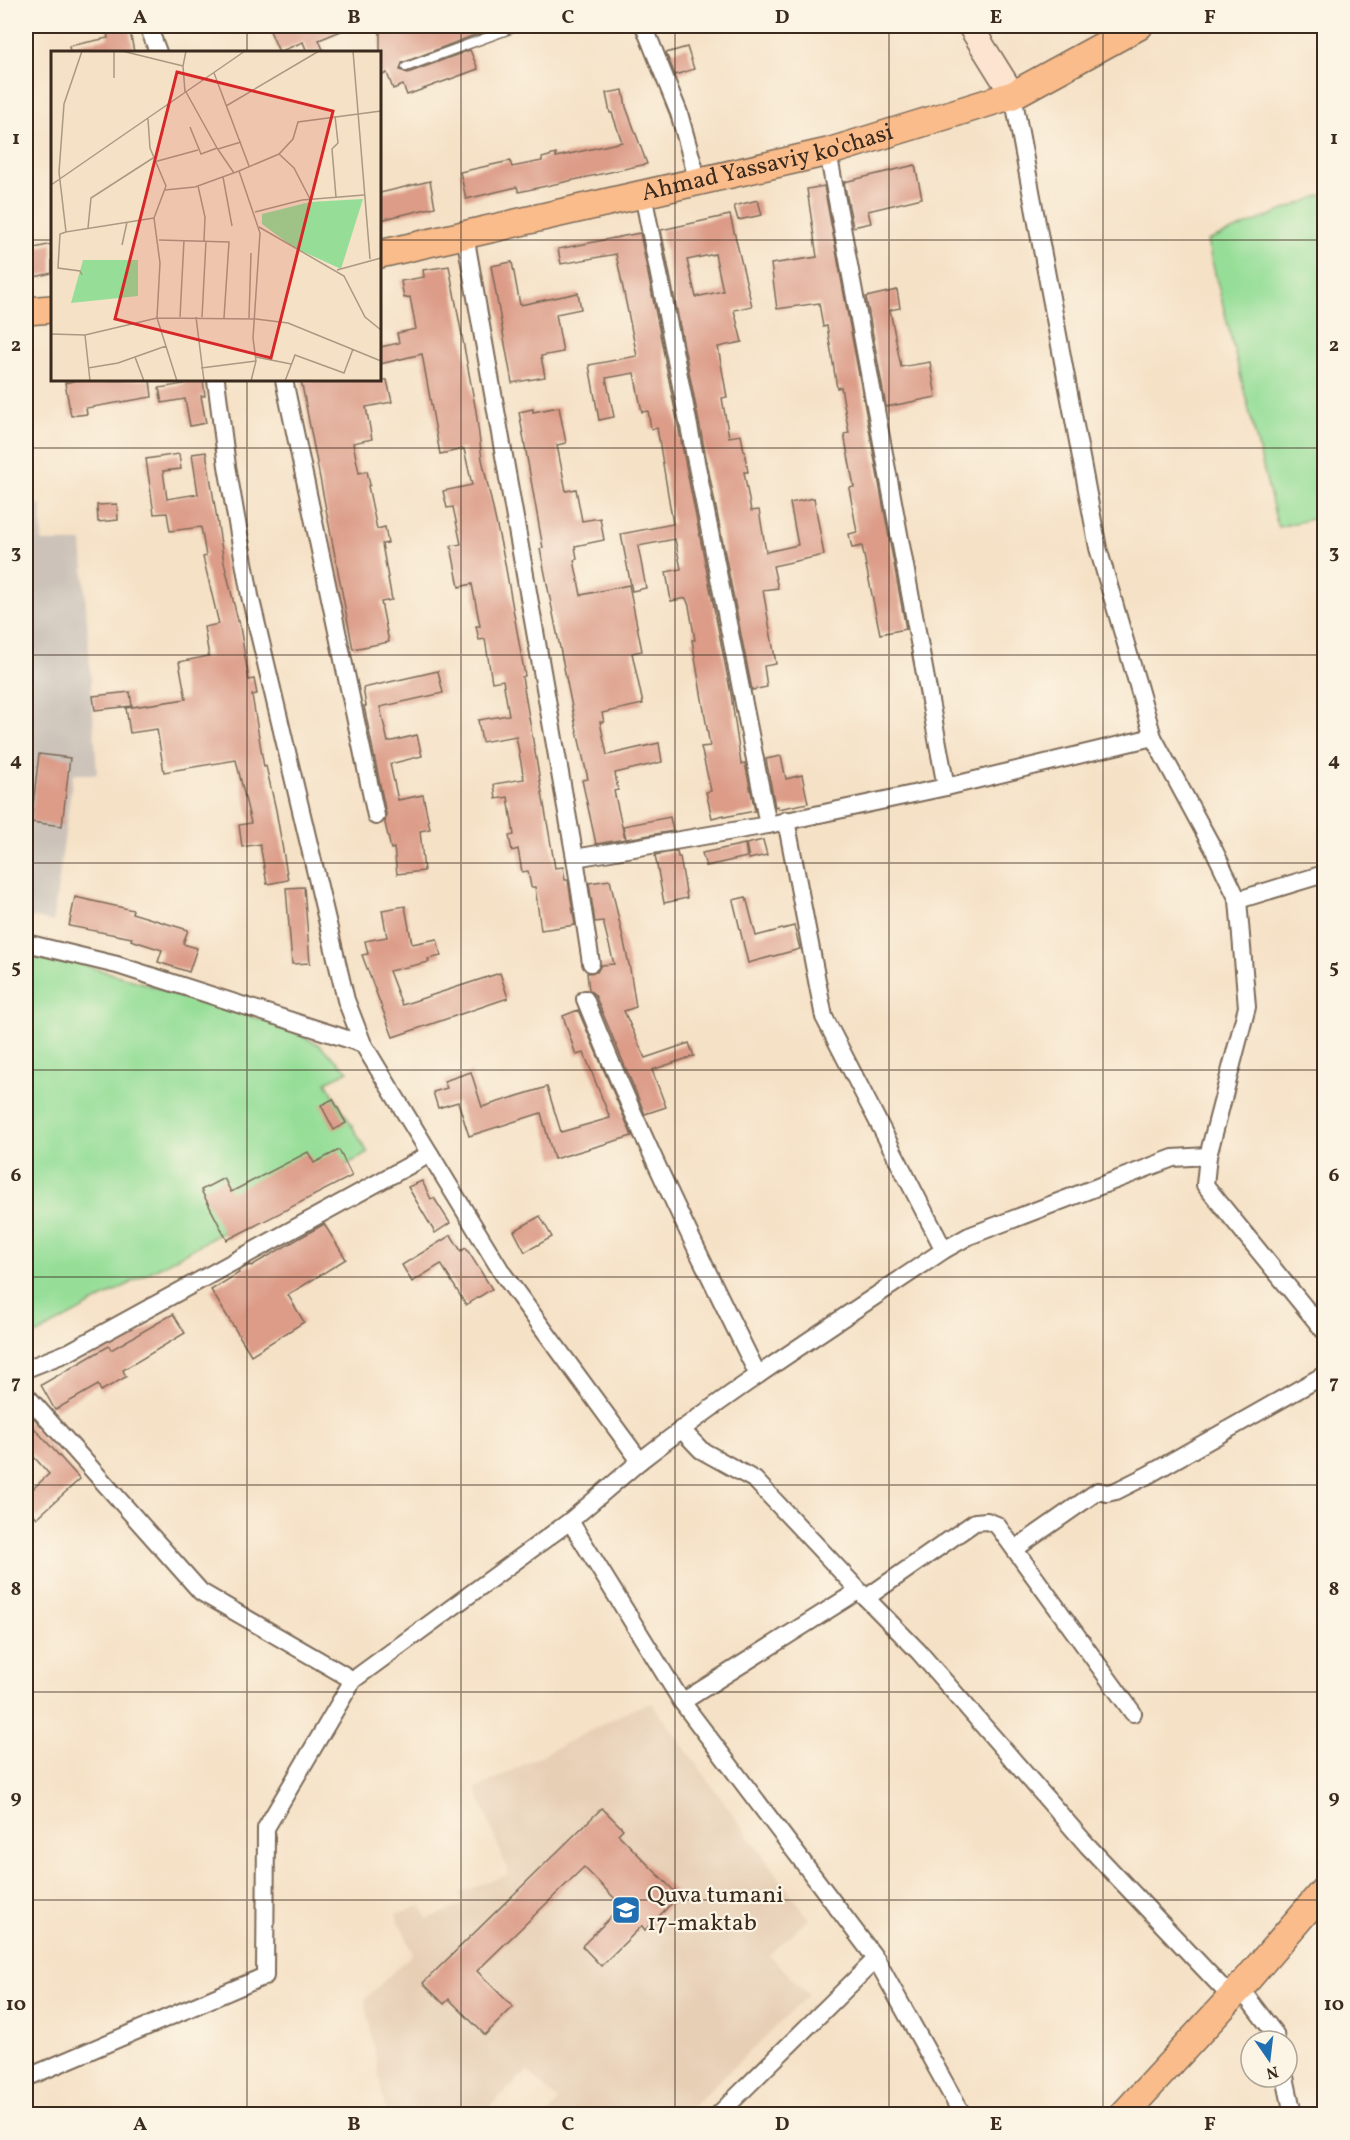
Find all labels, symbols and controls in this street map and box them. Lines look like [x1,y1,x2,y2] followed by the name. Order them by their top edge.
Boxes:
[133,4,147,32] text: A
[347,4,361,32] text: B
[562,4,575,32] text: C
[775,4,789,32] text: D
[990,4,1002,32] text: E
[1204,4,1216,32] text: F
[51,51,381,381] inset map
[638,116,898,211] street label: Ahmad Yassaviy ko'chasi
[12,125,20,153] text: 1
[1330,125,1338,153] text: 1
[11,332,21,360] text: 2
[1329,332,1339,360] text: 2
[11,539,21,567] text: 3
[1329,539,1339,567] text: 3
[10,747,22,775] text: 4
[1328,747,1340,775] text: 4
[11,954,21,982] text: 5
[1329,954,1339,982] text: 5
[11,1162,22,1190] text: 6
[1329,1162,1340,1190] text: 6
[11,1369,21,1397] text: 7
[1329,1369,1339,1397] text: 7
[11,1576,21,1604] text: 8
[1329,1576,1339,1604] text: 8
[10,1784,22,1812] text: 9
[1328,1784,1340,1812] text: 9
[647,1879,784,1941] place label: Quva tumani 17-maktab
[610,1894,642,1926] school or university icon: Quva tumani 17-maktab
[6,1991,26,2019] text: 10
[1324,1991,1344,2019] text: 10
[1239,2029,1299,2089] north arrow
[1263,2060,1280,2084] text: N
[133,2111,147,2139] text: A
[347,2111,361,2139] text: B
[562,2111,575,2139] text: C
[775,2111,789,2139] text: D
[990,2111,1002,2139] text: E
[1204,2111,1216,2139] text: F

